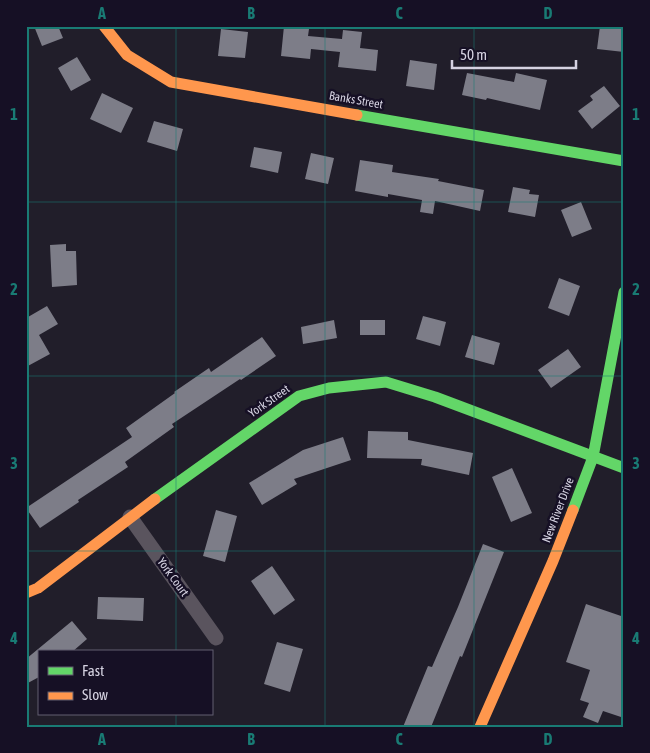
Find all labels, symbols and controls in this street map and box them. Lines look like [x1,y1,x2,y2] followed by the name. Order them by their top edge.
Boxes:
[97,4,106,22] text: A
[247,4,255,22] text: B
[395,4,403,22] text: C
[544,4,553,22] text: D
[452,38,576,70] scale bar
[460,46,487,63] text: 50 m
[328,88,385,112] street label: Banks Street
[10,105,18,123] text: 1
[632,105,640,123] text: 1
[10,280,18,298] text: 2
[632,280,640,298] text: 2
[246,381,293,420] street label: York Street
[10,454,18,472] text: 3
[632,454,640,472] text: 3
[539,475,577,545] street label: New River Drive
[154,555,192,600] street label: York Court
[9,629,18,647] text: 4
[631,629,640,647] text: 4
[38,650,212,716] legend
[82,662,104,679] text: Fast
[82,686,108,703] text: Slow
[97,730,106,748] text: A
[247,730,255,748] text: B
[395,730,403,748] text: C
[544,730,553,748] text: D

